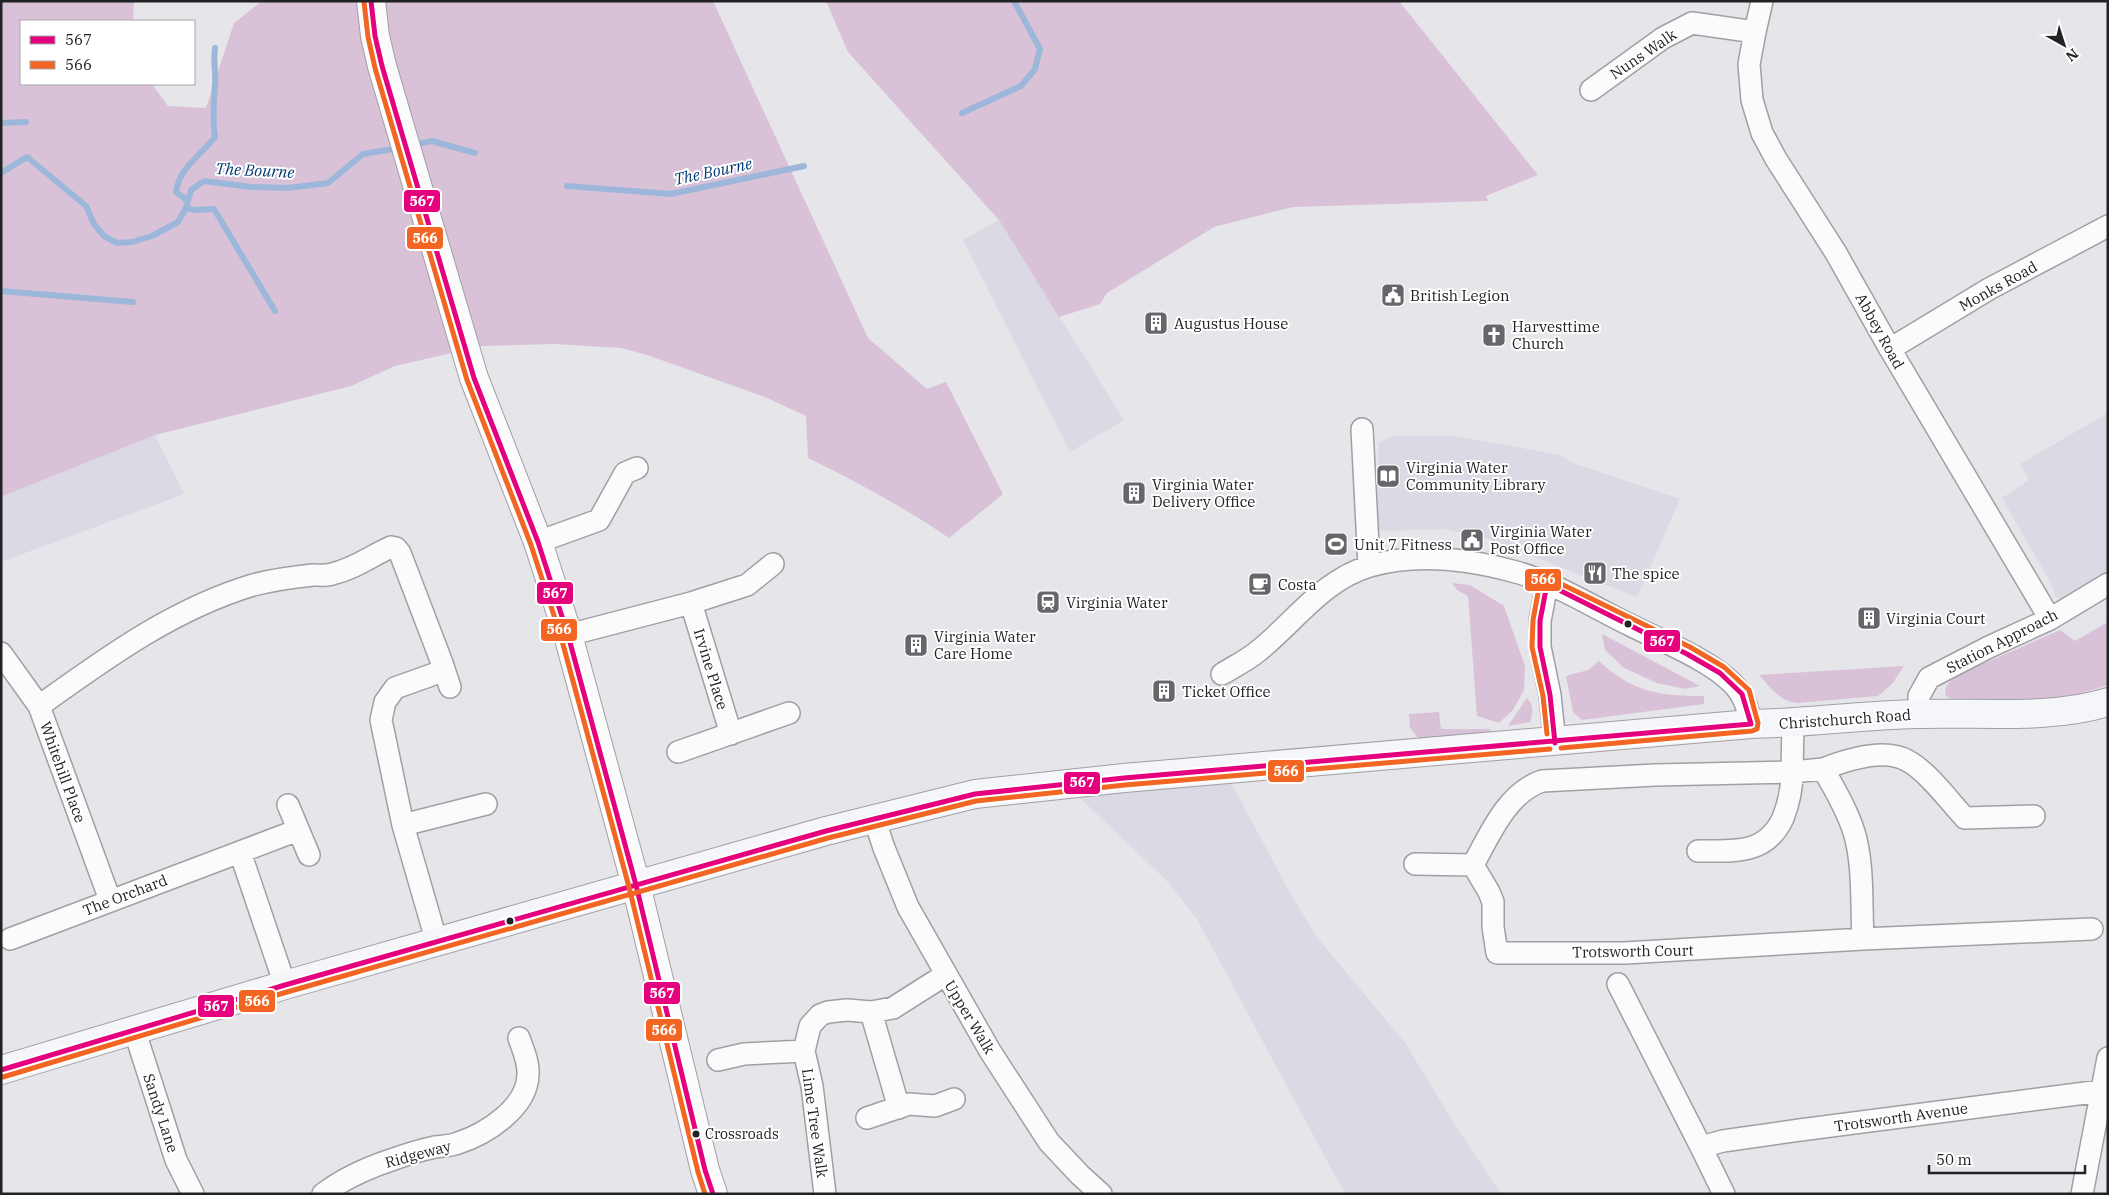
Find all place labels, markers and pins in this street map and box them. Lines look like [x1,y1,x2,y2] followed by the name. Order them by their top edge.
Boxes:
[1380,282,1406,308] public building icon: British Legion
[1410,286,1510,305] place label: British Legion
[1143,310,1169,336] building icon: Augustus House
[1174,314,1288,333] place label: Augustus House
[1512,317,1600,353] place label: Harvesttime Church
[1481,322,1507,348] church icon: Harvesttime Church
[1406,458,1546,494] place label: Virginia Water Community Library
[1375,463,1401,489] library icon: Virginia Water Community Library
[1152,475,1255,511] place label: Virginia Water Delivery Office
[1121,480,1147,506] building icon: Virginia Water Delivery Office
[1490,522,1592,558] place label: Virginia Water Post Office
[1459,527,1485,553] public building icon: Virginia Water Post Office
[1323,531,1349,557] sports icon: Unit 7 Fitness
[1354,535,1452,554] place label: Unit 7 Fitness
[1582,560,1608,586] restaurant icon: The spice
[1612,564,1680,583] place label: The spice
[1247,571,1273,597] cafe icon: Costa
[1278,575,1317,594] place label: Costa
[1035,589,1061,615] station icon: Virginia Water
[1066,593,1168,612] place label: Virginia Water
[1856,605,1882,631] building icon: Virginia Court
[1886,609,1985,628] place label: Virginia Court
[1623,619,1633,629] unlabelled marker
[934,627,1036,663] place label: Virginia Water Care Home
[903,632,929,658] building icon: Virginia Water Care Home
[1151,678,1177,704] building icon: Ticket Office
[1182,682,1271,701] place label: Ticket Office
[505,916,515,926] unlabelled marker
[705,1125,779,1143] place label: Crossroads
[691,1129,701,1139] marker: Crossroads

